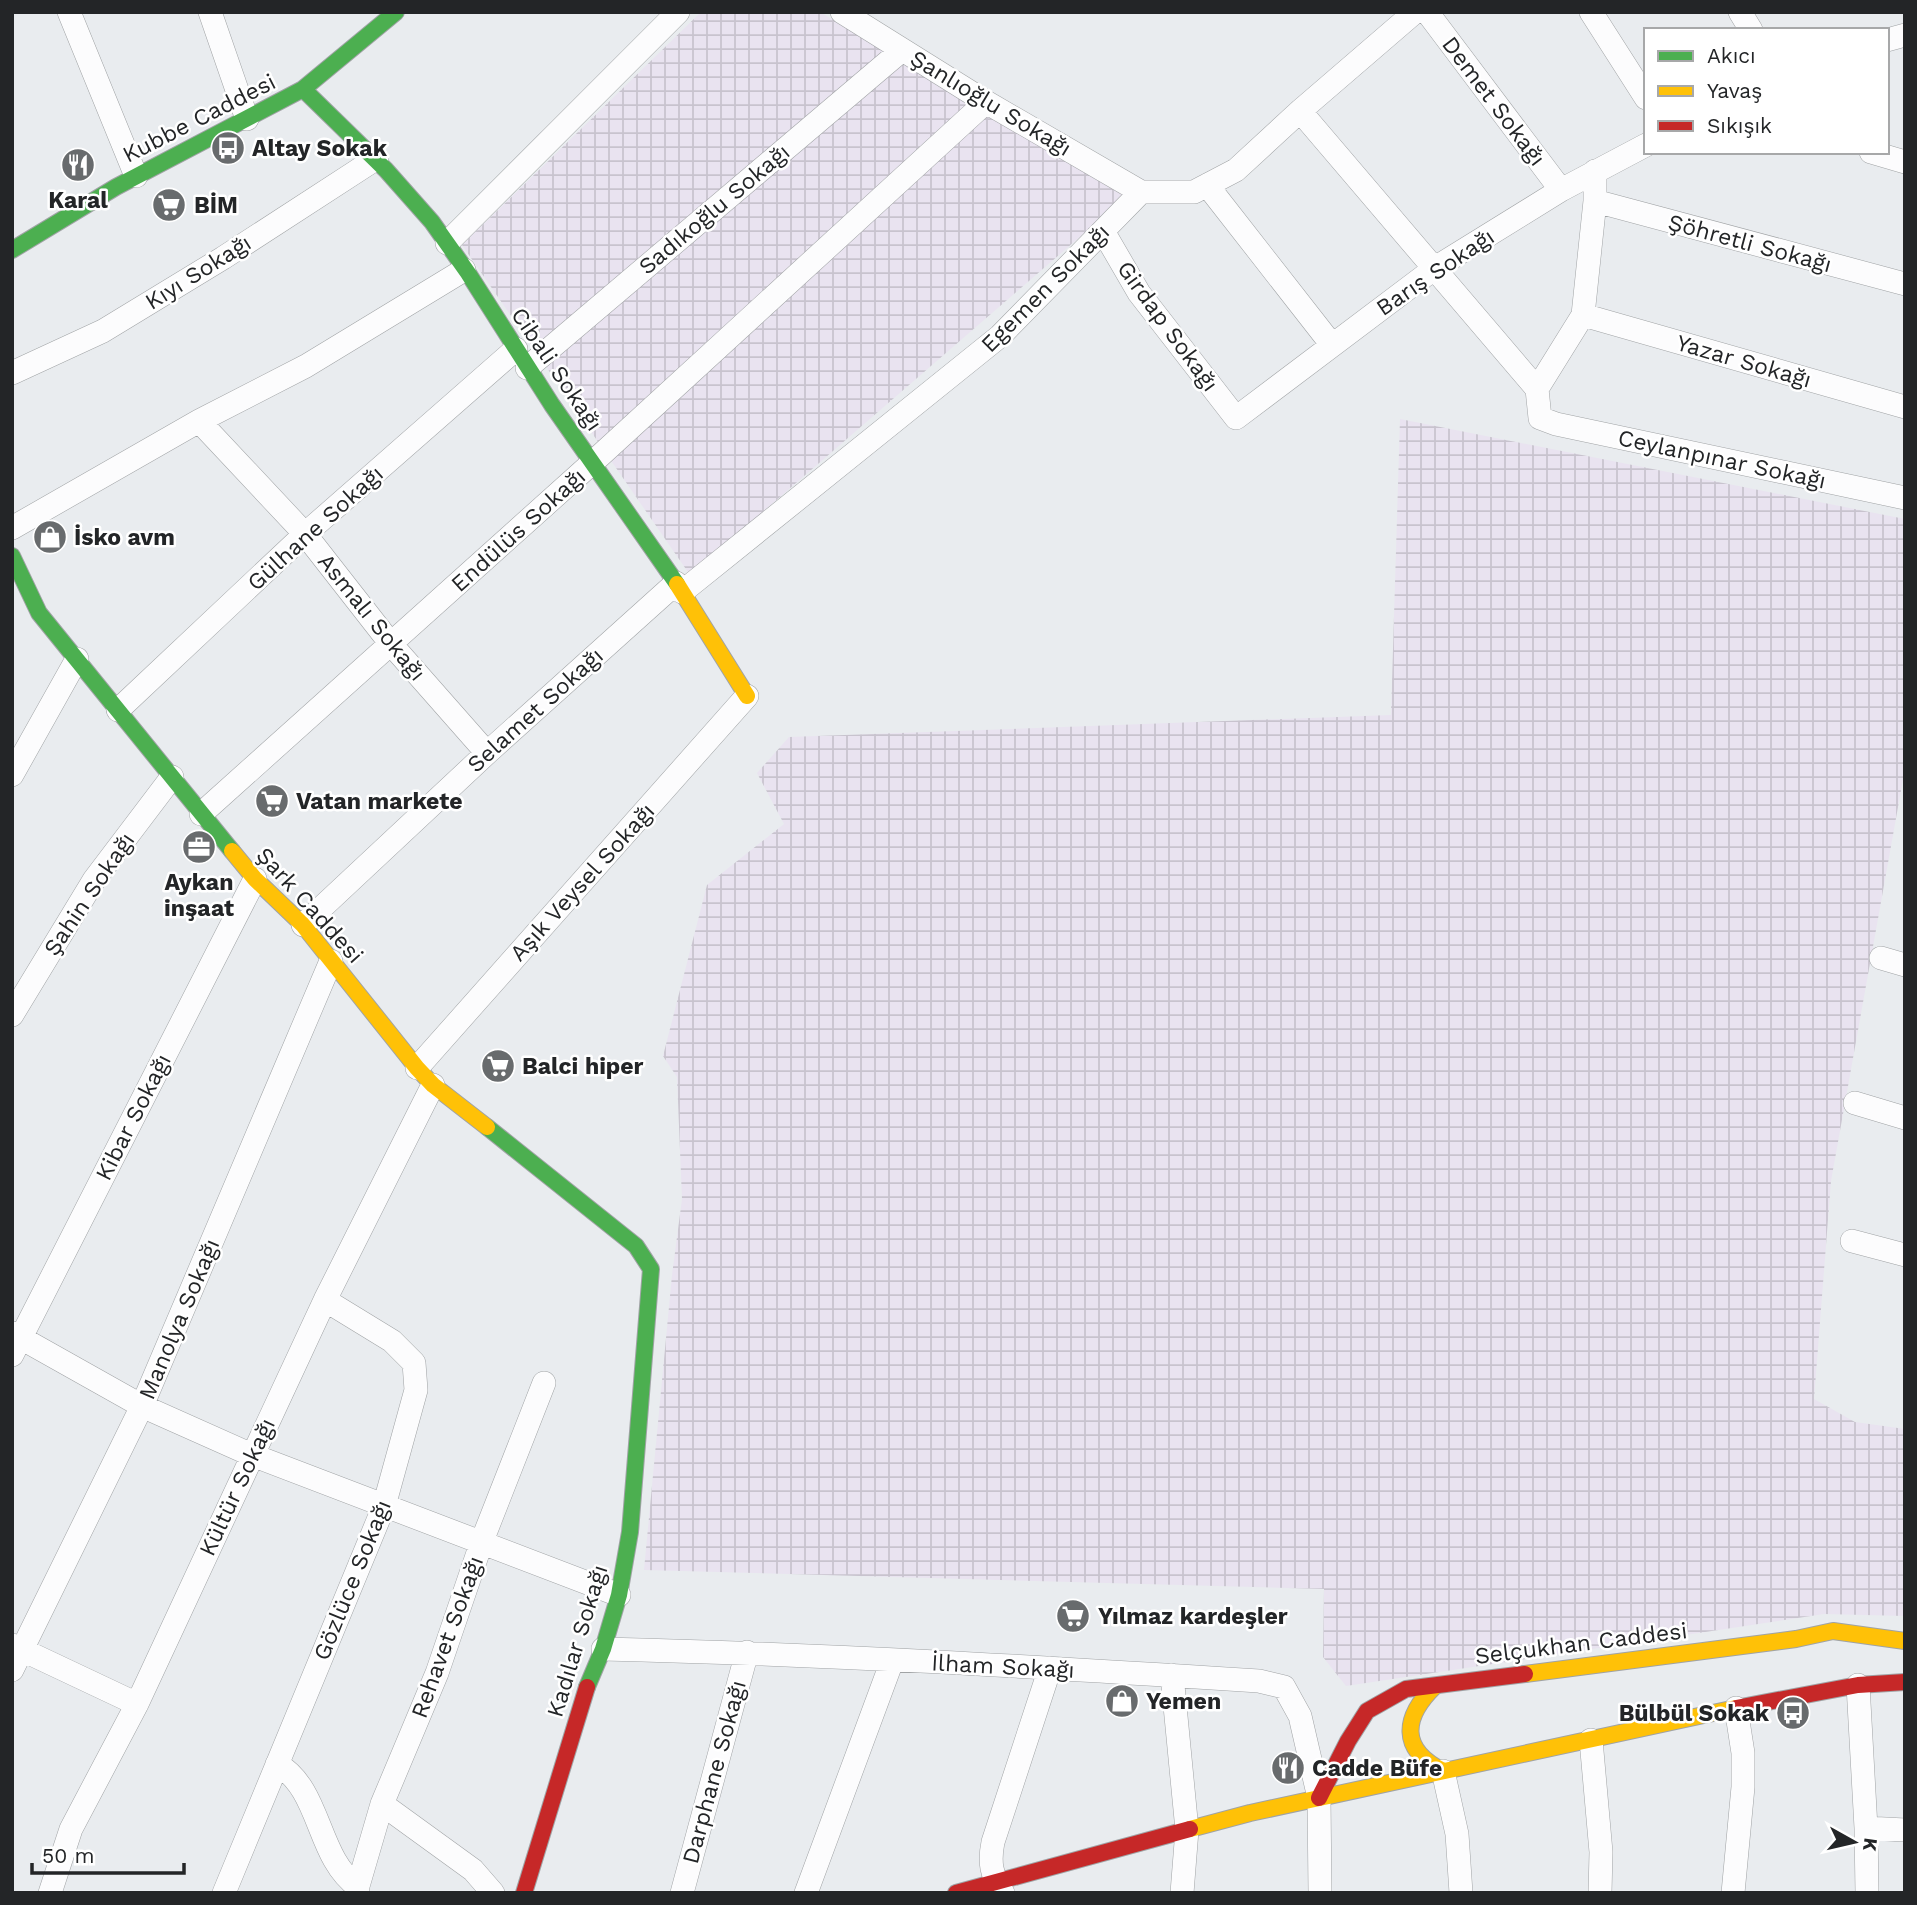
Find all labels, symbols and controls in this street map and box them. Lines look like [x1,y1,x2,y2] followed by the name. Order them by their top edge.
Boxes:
[1644,28,1889,154] legend
[1436,31,1551,171] street label: Demet Sokağı
[1707,43,1756,68] text: Akıcı
[905,45,1076,162] street label: Şanlıoğlu Sokağı
[118,68,280,169] street label: Kubbe Caddesi
[1707,78,1762,103] text: Yavaş
[1707,113,1772,138] text: Sıkışık
[209,129,247,167] bus stop icon: Altay Sokak
[252,135,388,162] place label: Altay Sokak
[633,138,795,280] street label: Sadıkoğlu Sokağı
[59,146,97,184] restaurant icon: Karal
[150,186,188,224] supermarket icon: BİM
[48,187,108,214] place label: Karal
[194,192,238,219] place label: BİM
[1665,209,1835,278] street label: Şöhretli Sokağı
[976,219,1115,358] street label: Egemen Sokağı
[1371,223,1499,322] street label: Barış Sokağı
[140,229,256,316] street label: Kıyı Sokağı
[1111,256,1224,397] street label: Girdap Sokağı
[505,302,608,436] street label: Cibali Sokağı
[1673,329,1814,394] street label: Yazar Sokağı
[1615,424,1828,495] street label: Ceylanpınar Sokağı
[242,460,389,596] street label: Gülhane Sokağı
[446,463,591,598] street label: Endülüs Sokağı
[31,518,69,556] shop icon: İsko avm
[74,524,175,551] place label: İsko avm
[312,548,431,686] street label: Asmalı Sokağı
[462,642,609,778] street label: Selamet Sokağı
[253,782,291,820] supermarket icon: Vatan markete
[296,788,463,815] place label: Vatan markete
[504,798,660,967] street label: Aşık Veysel Sokağı
[38,828,141,961] street label: Şahin Sokağı
[180,828,218,866] office icon: Aykan inşaat
[251,842,369,969] street label: Şark Caddesi
[164,869,234,922] place label: Aykan inşaat
[479,1047,517,1085] supermarket icon: Balci hiper
[90,1050,177,1185] street label: Kibar Sokağı
[522,1053,644,1080] place label: Balci hiper
[133,1235,225,1403] street label: Manolya Sokağı
[194,1414,281,1560] street label: Kültür Sokağı
[308,1496,397,1664] street label: Gözlüce Sokağı
[406,1553,489,1722] street label: Rehavet Sokağı
[541,1562,613,1721] street label: Kadılar Sokağı
[1054,1597,1092,1635] supermarket icon: Yılmaz kardeşler
[1098,1603,1288,1630] place label: Yılmaz kardeşler
[1473,1617,1689,1670] street label: Selçukhan Caddesi
[931,1649,1075,1684] street label: İlham Sokağı
[677,1677,752,1867] street label: Darphane Sokağı
[1103,1682,1141,1720] shop icon: Yemen
[1146,1688,1221,1715] place label: Yemen
[1774,1694,1812,1732] bus stop icon: Bülbül Sokak
[1619,1700,1770,1727] place label: Bülbül Sokak
[1269,1749,1307,1787] restaurant icon: Cadde Büfe
[1312,1755,1442,1782] place label: Cadde Büfe
[1819,1807,1889,1877] north arrow
[32,1832,184,1876] scale bar
[1858,1836,1883,1852] text: K
[42,1843,94,1868] text: 50 m

